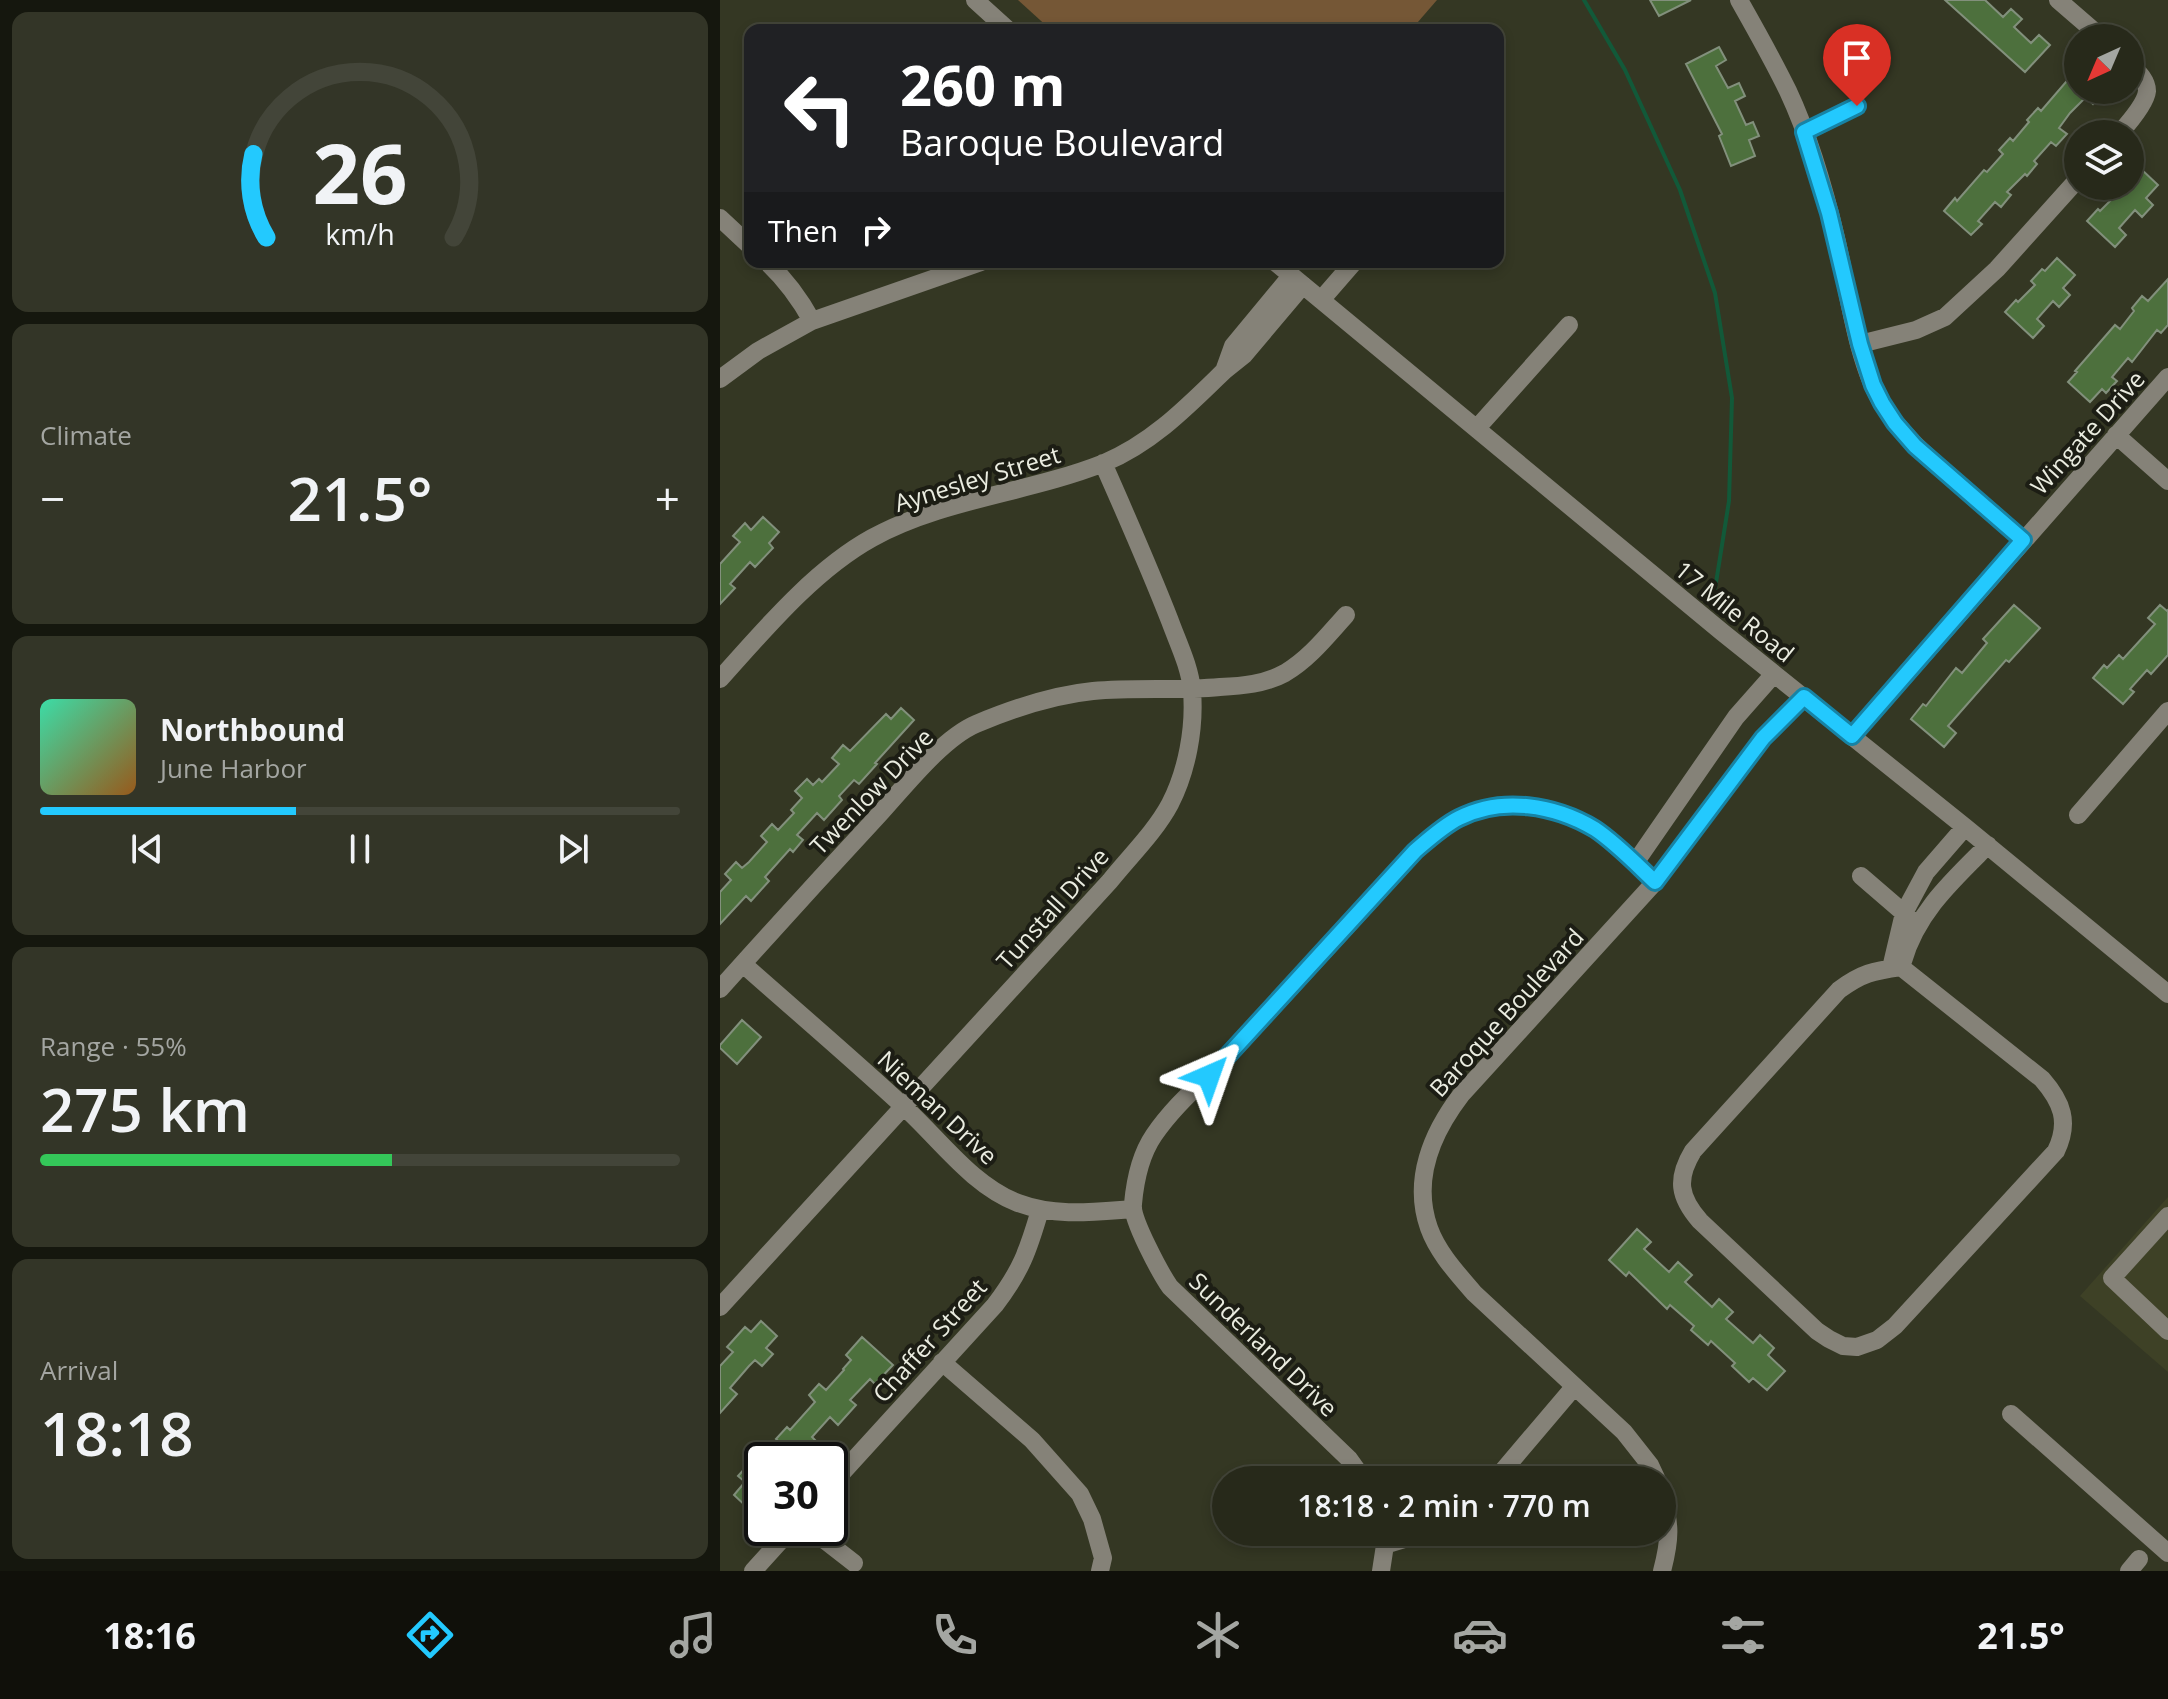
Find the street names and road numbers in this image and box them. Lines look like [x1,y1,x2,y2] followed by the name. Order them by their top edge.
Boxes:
[2022,363,2152,501] street label: Wingate Drive
[890,437,1064,519] street label: Aynesley Street
[1669,553,1801,669] street label: 17 Mile Road
[802,721,940,861] street label: Twenlow Drive
[989,840,1115,976] street label: Tunstall Drive
[1421,921,1591,1103] street label: Baroque Boulevard
[871,1043,1005,1171] street label: Nieman Drive
[1183,1265,1345,1423] street label: Sunderland Drive
[865,1271,993,1409] street label: Chaffer Street

